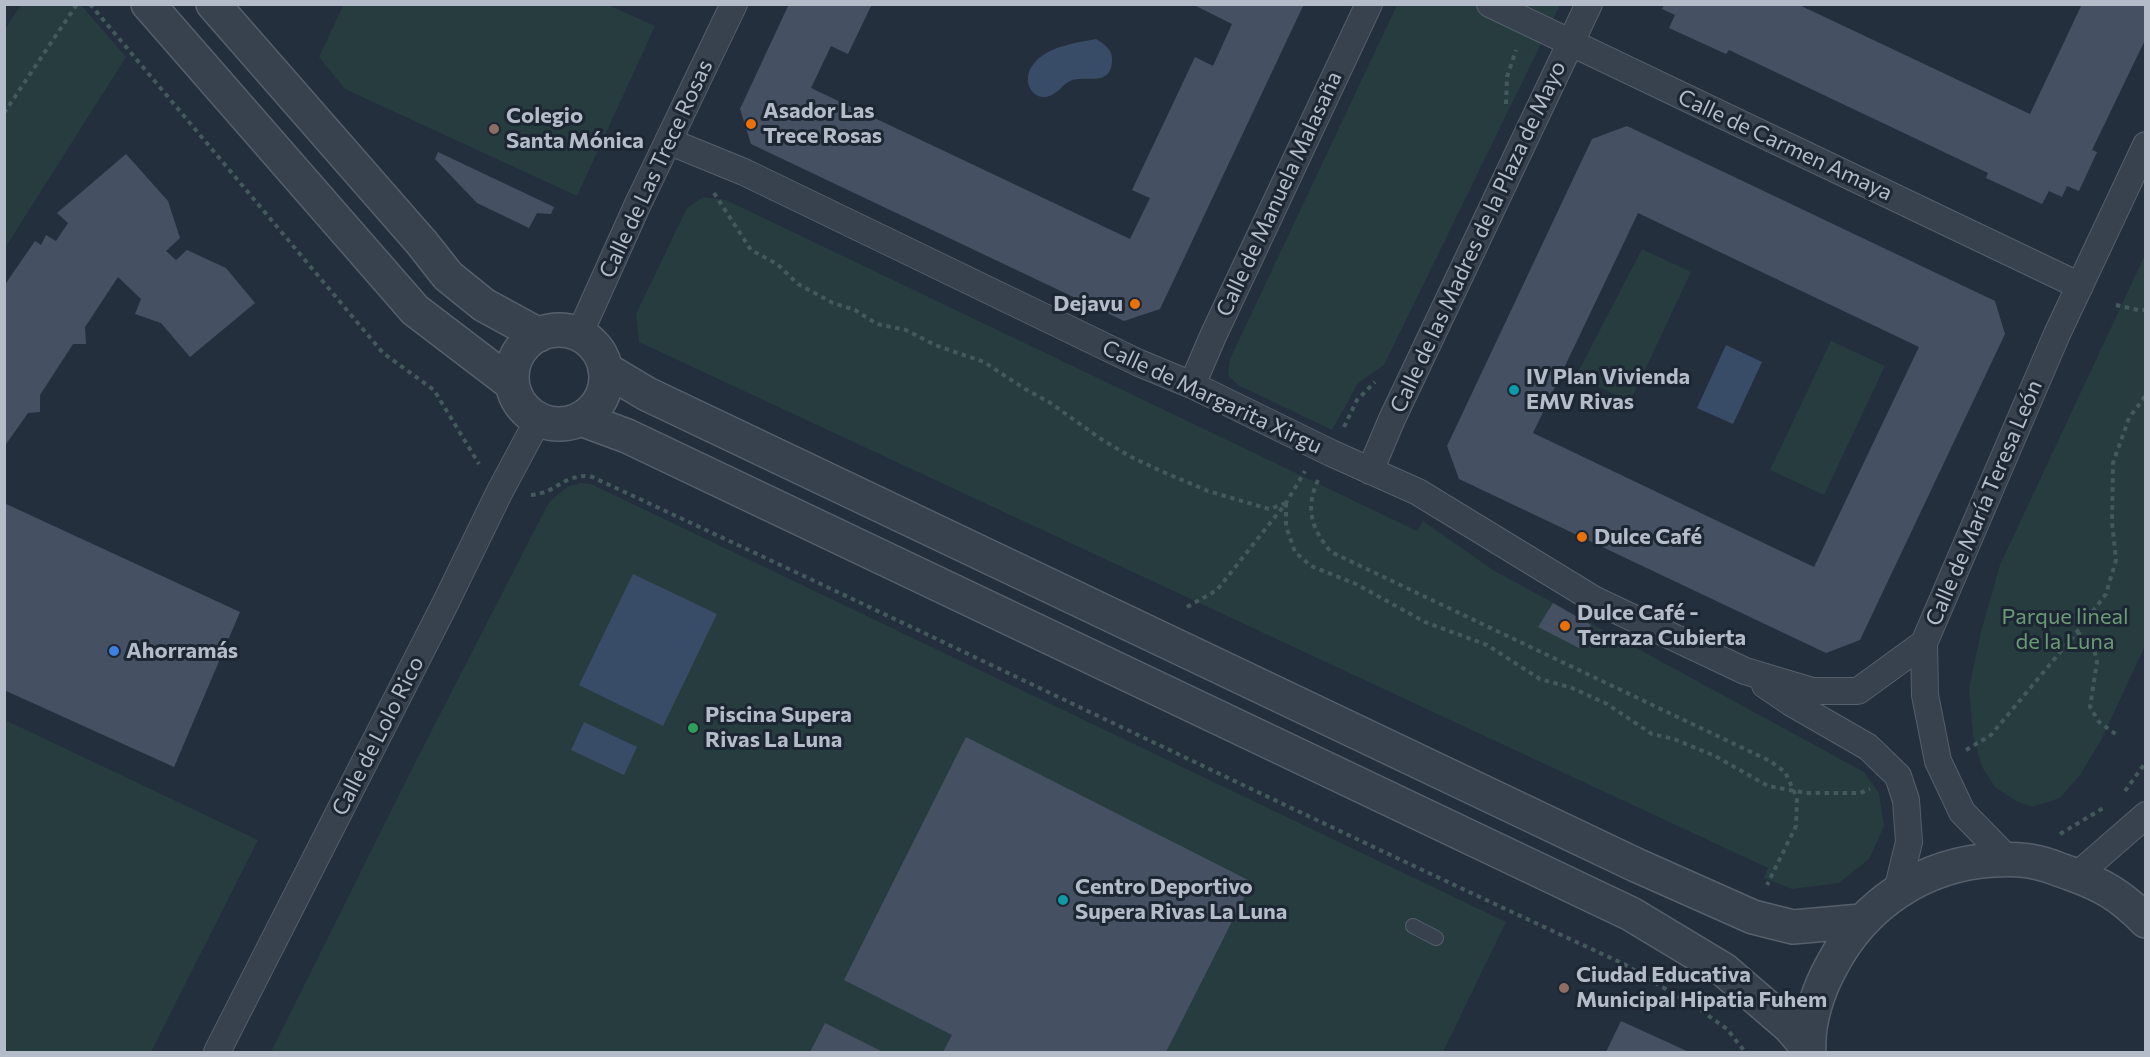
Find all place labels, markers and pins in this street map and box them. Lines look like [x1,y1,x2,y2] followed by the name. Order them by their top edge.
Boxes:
[763,98,882,150] place label: Asador Las Trece Rosas
[506,103,644,154] place label: Colegio Santa Mónica
[744,117,758,131] marker: Asador Las Trece Rosas
[487,122,501,136] marker: Colegio Santa Mónica
[1053,291,1123,317] place label: Dejavu
[1128,297,1142,311] marker: Dejavu
[1526,364,1690,416] place label: IV Plan Vivienda EMV Rivas
[1507,383,1521,397] marker: IV Plan Vivienda EMV Rivas
[1594,524,1702,550] place label: Dulce Café
[1575,530,1589,544] marker: Dulce Café
[1577,600,1746,652] place label: Dulce Café - Terraza Cubierta
[1558,619,1572,633] marker: Dulce Café - Terraza Cubierta
[126,638,238,664] place label: Ahorramás
[107,644,121,658] marker: Ahorramás
[705,702,852,754] place label: Piscina Supera Rivas La Luna
[686,721,700,735] marker: Piscina Supera Rivas La Luna
[1075,874,1287,926] place label: Centro Deportivo Supera Rivas La Luna
[1056,893,1070,907] marker: Centro Deportivo Supera Rivas La Luna
[1576,962,1827,1014] place label: Ciudad Educativa Municipal Hipatia Fuhem
[1557,981,1571,995] marker: Ciudad Educativa Municipal Hipatia Fuhem

